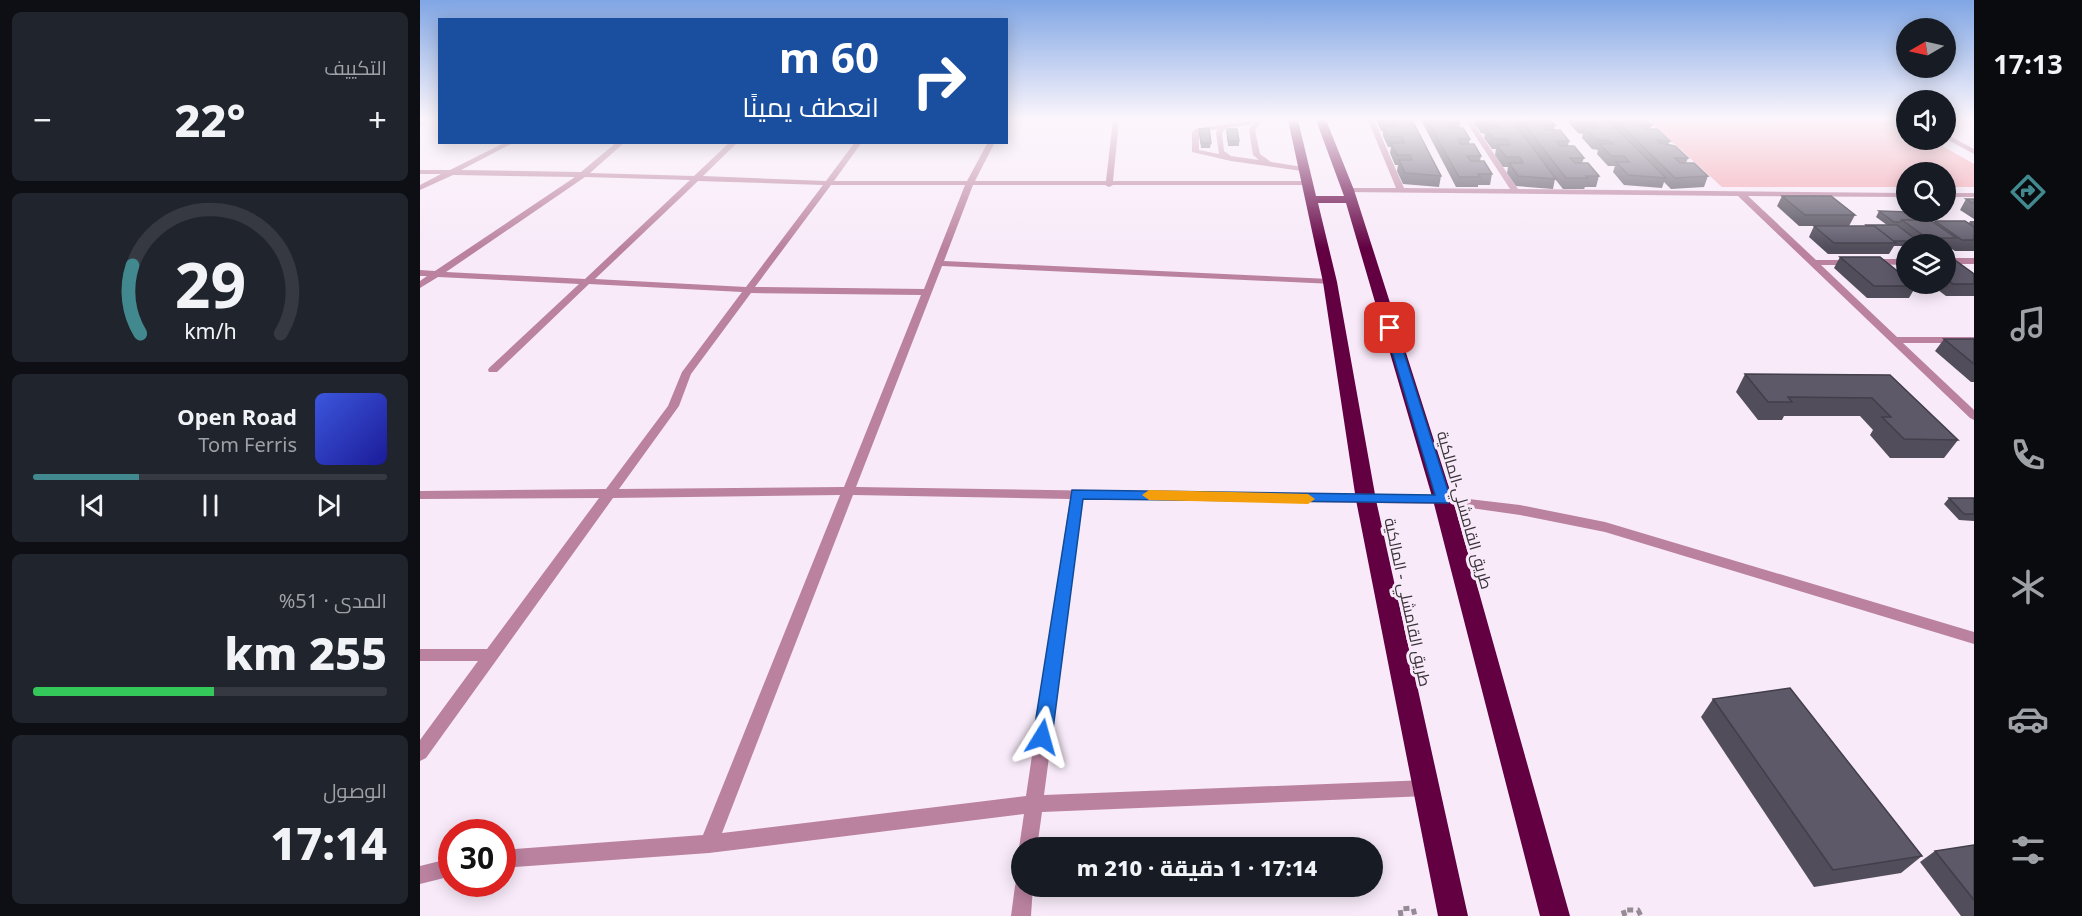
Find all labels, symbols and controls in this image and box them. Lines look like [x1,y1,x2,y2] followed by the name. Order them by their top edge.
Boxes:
[1896,18,1956,78] north arrow
[1896,18,1956,294] map controls
[779,28,879,85] text: 60 m
[900,42,978,120] icon: right
[1993,45,2063,82] text: 17:13
[324,54,387,81] text: التكييف
[742,88,879,125] text: انعطف يمينًا
[174,89,246,150] text: 22°
[1896,90,1956,150] button: sound
[33,97,52,142] text: −
[368,97,387,142] text: +
[1896,162,1956,222] button: search
[2007,171,2049,213] icon: directions
[1896,234,1956,294] button: layers
[174,241,246,326] text: 29
[1364,302,1415,353] pin
[2007,303,2049,345] icon: music
[1373,311,1406,344] icon: arrive
[184,317,236,346] text: km/h
[177,401,297,431] text: Open Road
[1429,428,1498,592] street label: طريق القامشلي-المالكية
[198,431,297,458] text: Tom Ferris
[2007,434,2049,476] icon: phone
[76,489,109,522] icon: previous
[194,489,227,522] icon: pause
[312,489,345,522] icon: next
[1376,516,1437,689] street label: طريق القامشلي - المالكية
[2007,566,2049,608] icon: climate
[279,587,387,614] text: المدى · 51%
[224,622,387,683] text: 255 km
[2007,698,2049,740] icon: car
[1010,705,1074,769] position arrow
[323,777,387,804] text: الوصول
[270,812,387,873] text: 17:14
[438,819,516,897] speed limit sign: 30
[2007,829,2049,871] icon: filters
[1077,852,1317,882] text: 17:14 · 1 دقيقة · 210 m

